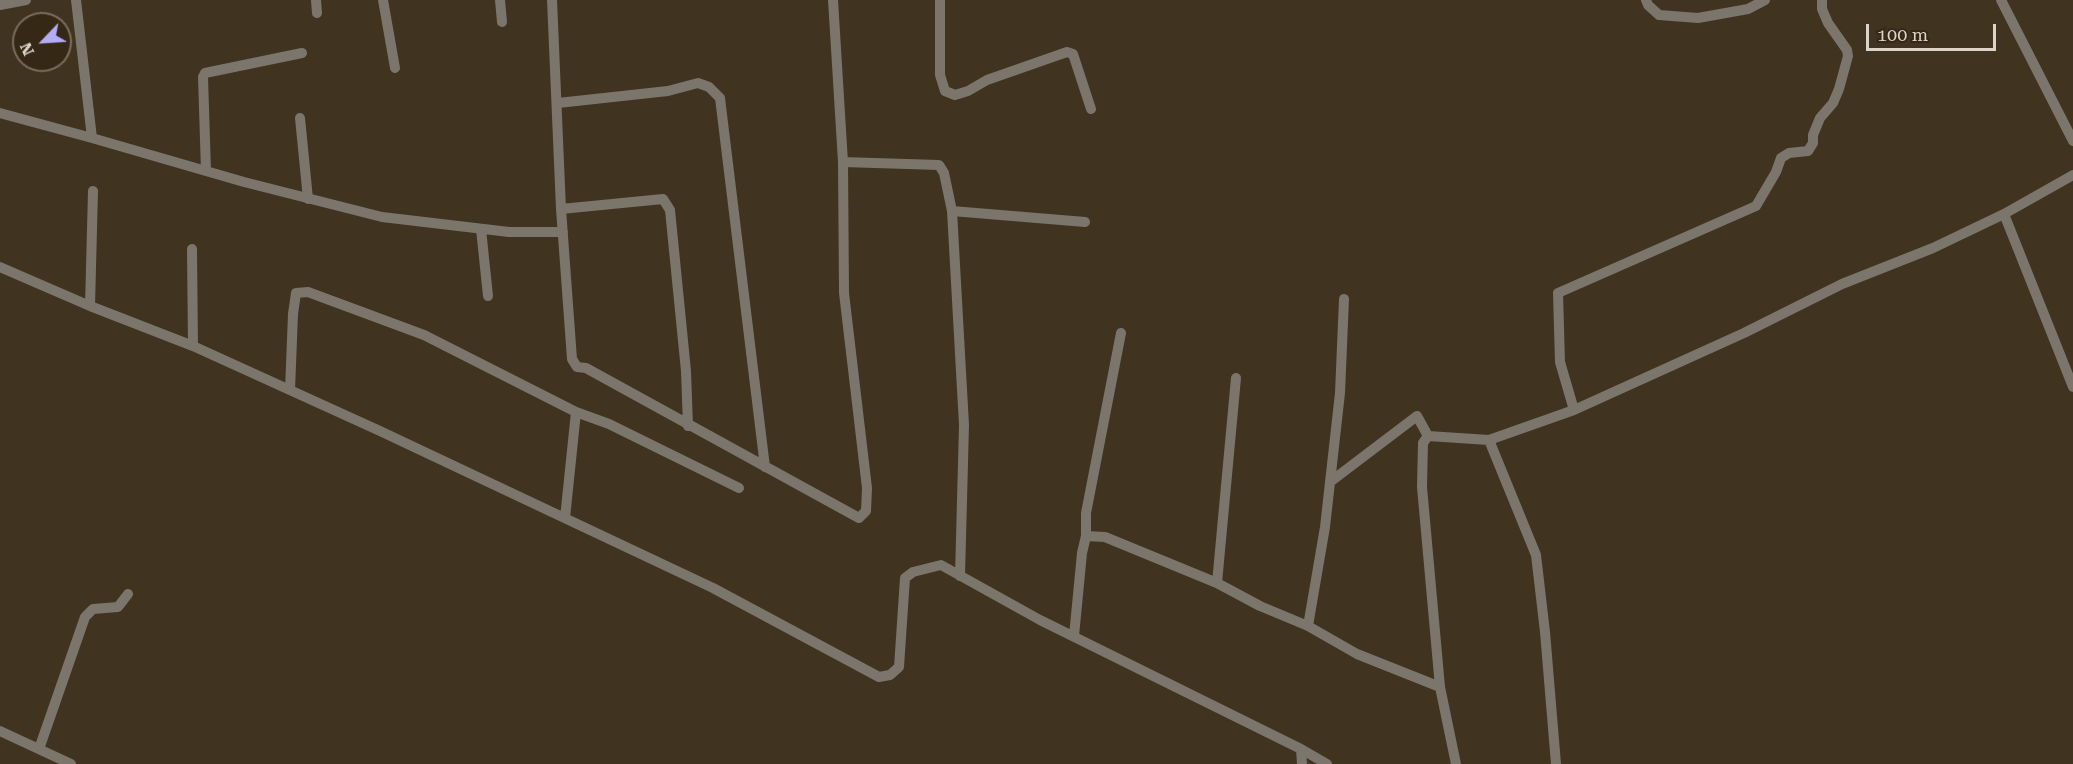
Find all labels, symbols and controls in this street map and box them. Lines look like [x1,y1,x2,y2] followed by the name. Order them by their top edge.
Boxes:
[12,12,72,72] north arrow
[1869,12,2000,50] scale bar
[1877,24,1928,45] text: 100 m
[16,39,38,59] text: N

